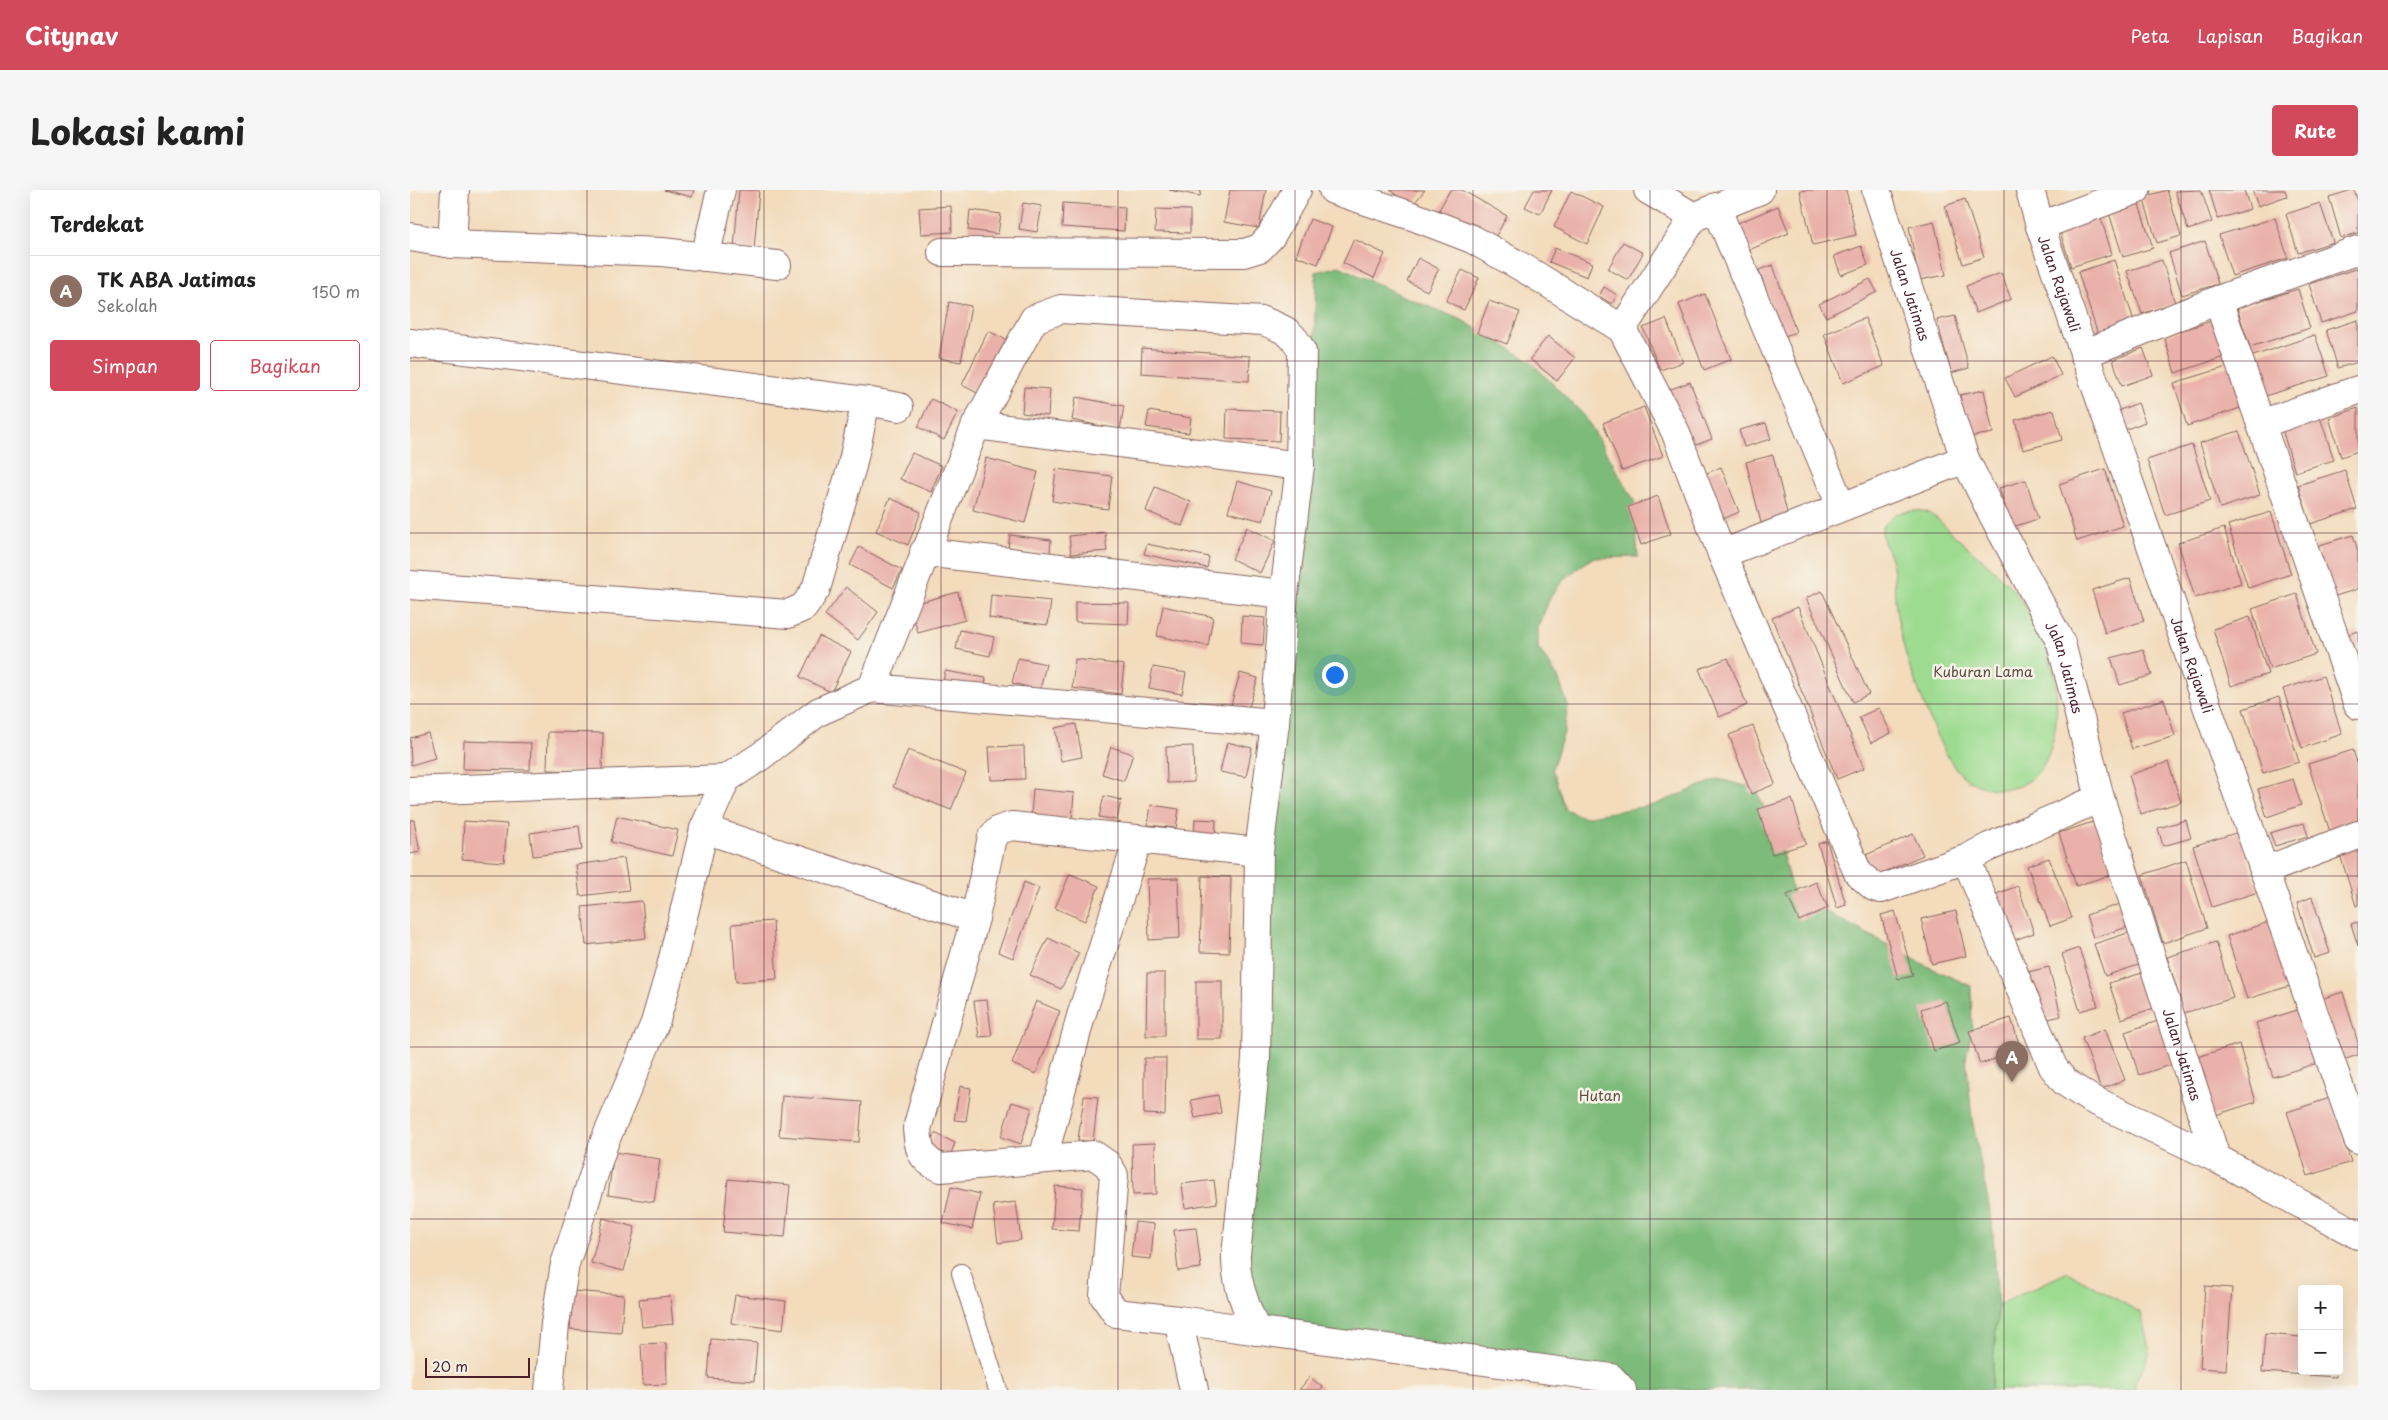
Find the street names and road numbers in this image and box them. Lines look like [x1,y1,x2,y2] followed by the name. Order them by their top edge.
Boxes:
[2033,232,2086,335] street label: Jalan Rajawali
[1886,246,1936,343] street label: Jalan Jatimas
[2166,614,2219,716] street label: Jalan Rajawali
[2041,617,2089,715] street label: Jalan Jatimas
[2158,1005,2207,1103] street label: Jalan Jatimas

